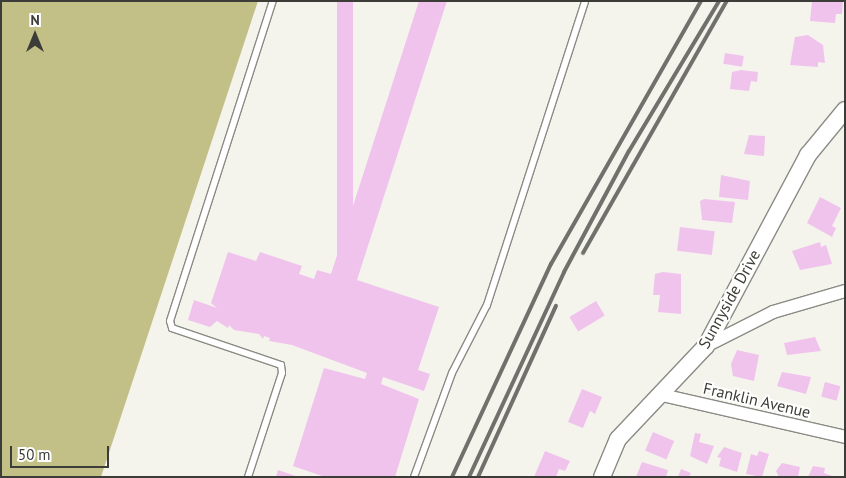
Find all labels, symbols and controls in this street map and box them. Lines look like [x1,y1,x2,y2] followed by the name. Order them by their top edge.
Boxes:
[10,10,60,60] north arrow
[30,11,40,29] text: N
[694,246,764,352] street label: Sunnyside Drive
[701,378,813,422] street label: Franklin Avenue
[12,436,111,468] scale bar
[18,445,51,464] text: 50 m

